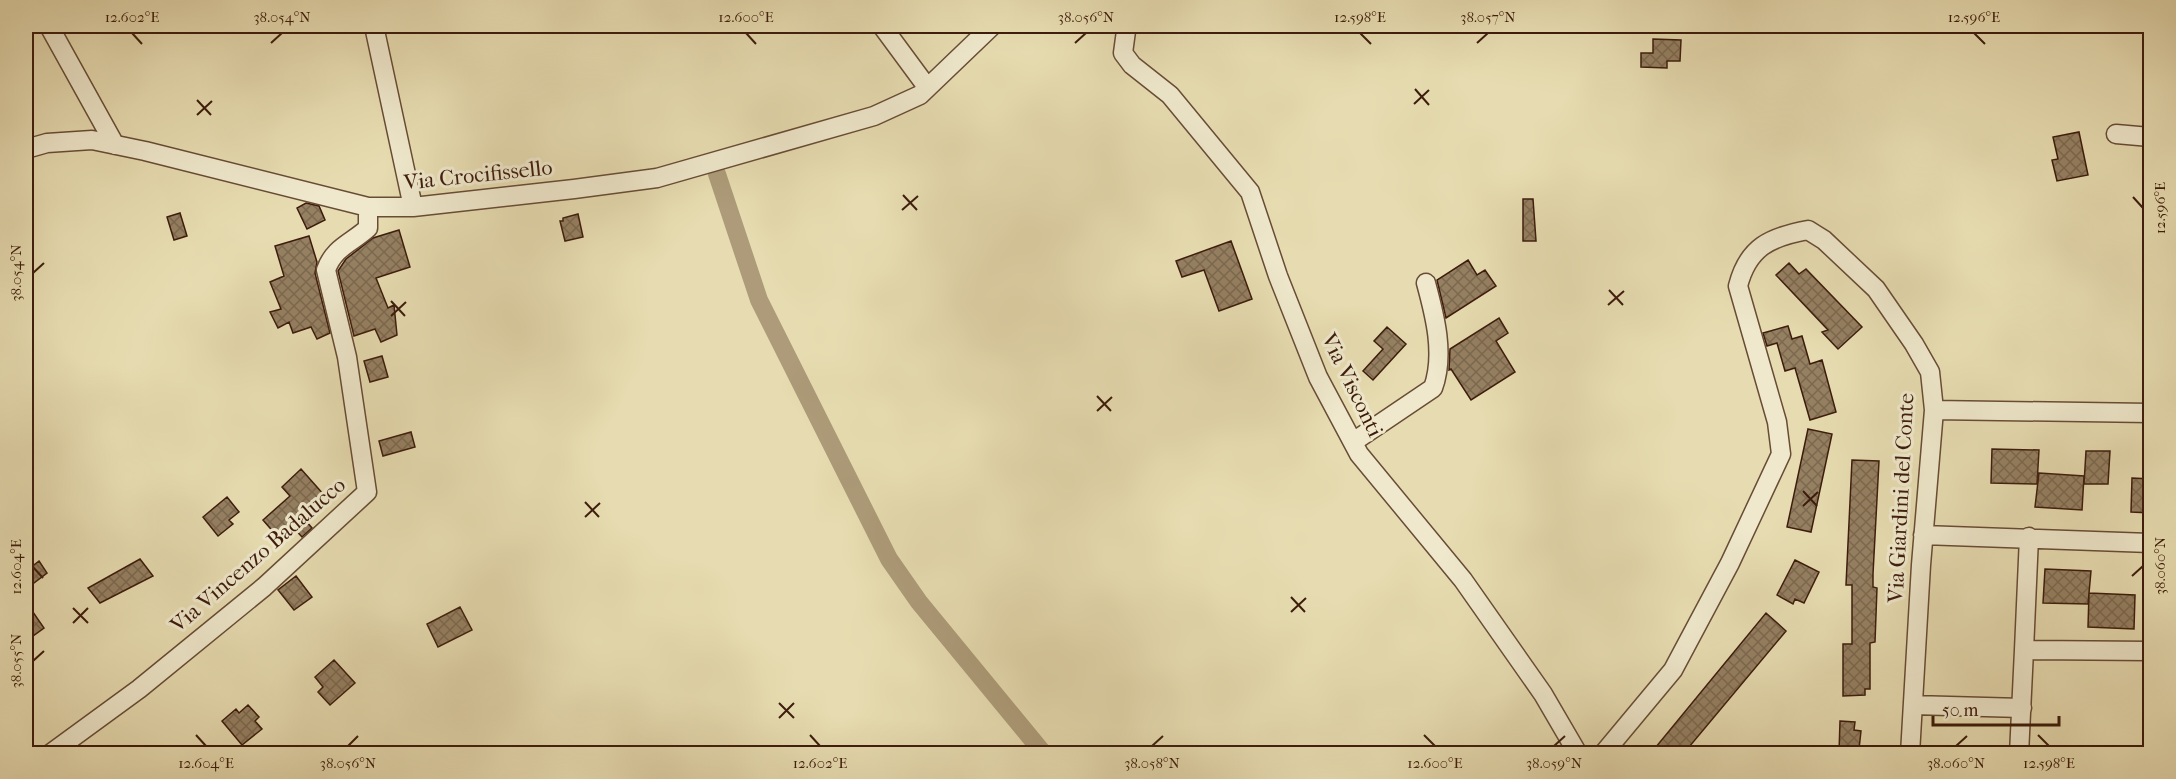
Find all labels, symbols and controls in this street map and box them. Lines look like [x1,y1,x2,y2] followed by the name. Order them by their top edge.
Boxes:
[105,8,159,26] text: 12.602°E
[253,8,311,26] text: 38.054°N
[718,8,774,26] text: 12.600°E
[1058,8,1115,26] text: 38.056°N
[1334,8,1386,26] text: 12.598°E
[1460,8,1516,26] text: 38.057°N
[1948,8,2000,26] text: 12.596°E
[401,154,554,196] street label: Via Crocifissello
[2151,182,2169,234] text: 12.596°E
[7,244,25,302] text: 38.054°N
[1315,328,1388,442] street label: Via Visconti
[1882,392,1919,605] street label: Via Giardini del Conte
[164,472,351,639] street label: Via Vincenzo Badalucco
[2151,536,2169,595] text: 38.060°N
[7,539,25,595] text: 12.604°E
[7,633,25,688] text: 38.055°N
[1933,689,2059,727] scale bar
[1942,700,1979,721] text: 50 m
[178,754,234,772] text: 12.604°E
[320,754,377,772] text: 38.056°N
[793,754,847,772] text: 12.602°E
[1124,754,1180,772] text: 38.058°N
[1407,754,1463,772] text: 12.600°E
[1526,754,1583,772] text: 38.059°N
[1927,754,1986,772] text: 38.060°N
[2023,754,2075,772] text: 12.598°E

